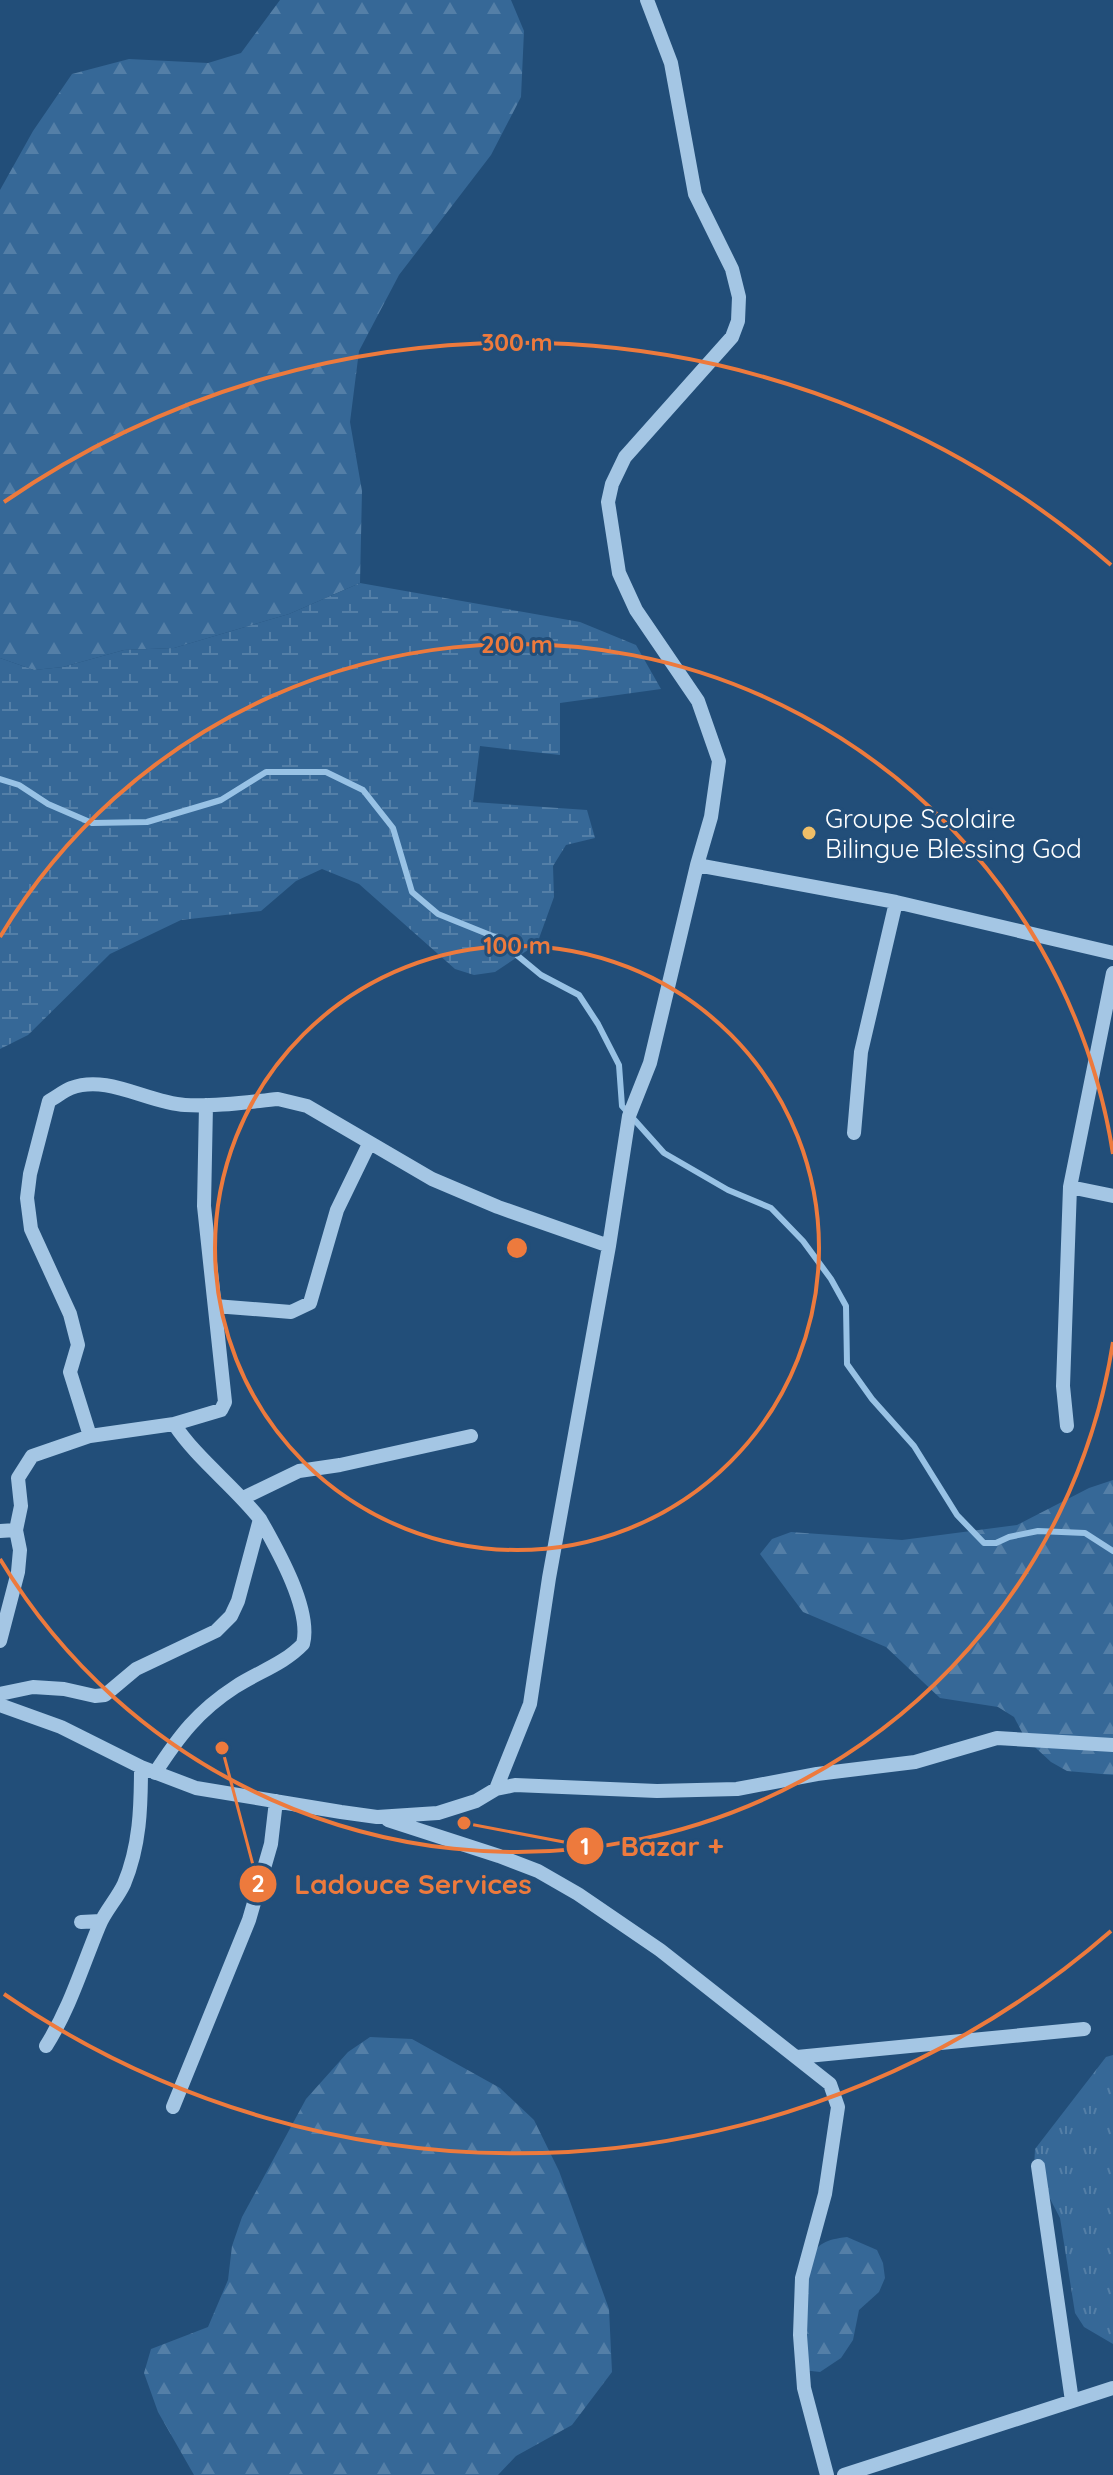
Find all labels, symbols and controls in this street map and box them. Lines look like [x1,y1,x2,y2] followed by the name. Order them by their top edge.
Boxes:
[481,327,553,357] text: 300 m
[481,629,553,659] text: 200 m
[825,802,1082,865] place label: Groupe Scolaire Bilingue Blessing God
[800,824,818,842] marker: Groupe Scolaire Bilingue Blessing God
[483,930,551,960] text: 100 m
[503,1234,531,1262] centre of rings
[565,1820,740,1872] callout: Bazar +
[620,1828,724,1863] text: Bazar +
[580,1831,590,1861] text: 1
[238,1858,548,1910] callout: Ladouce Services
[294,1866,532,1901] text: Ladouce Services
[251,1868,265,1898] text: 2

